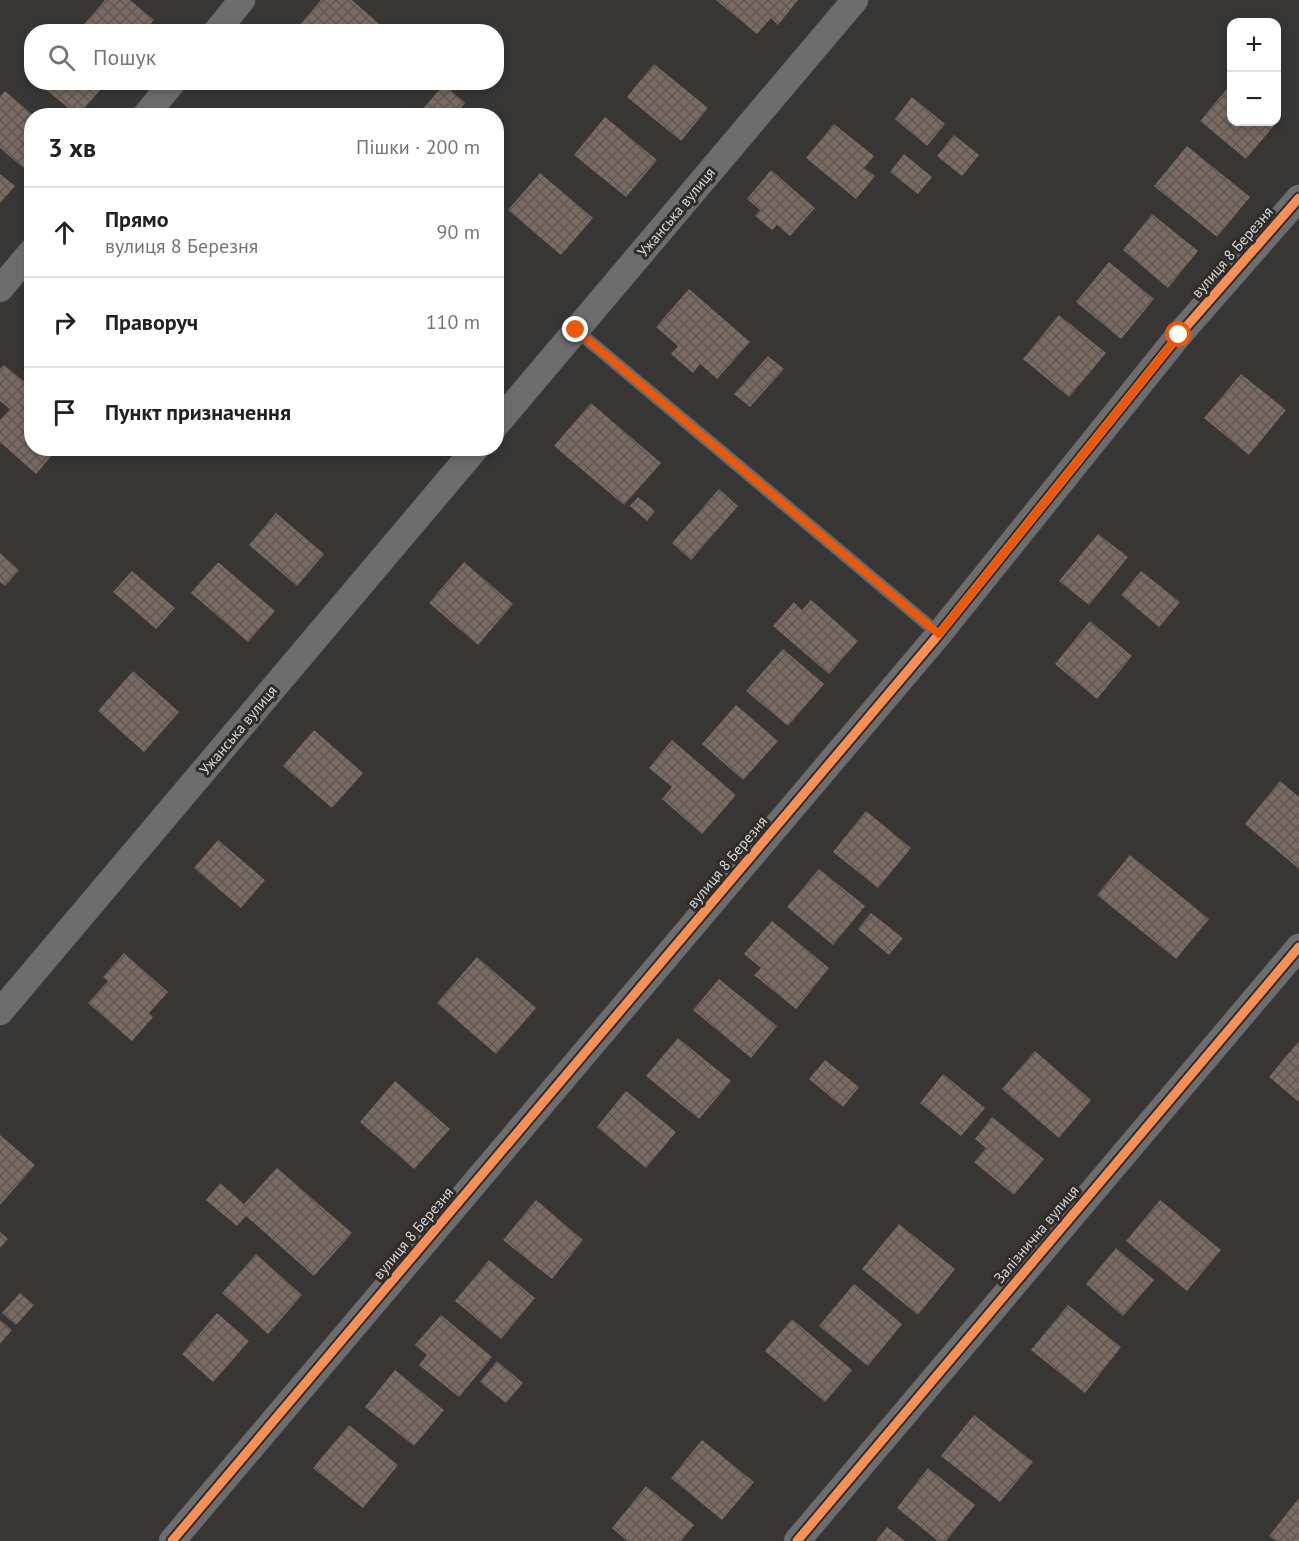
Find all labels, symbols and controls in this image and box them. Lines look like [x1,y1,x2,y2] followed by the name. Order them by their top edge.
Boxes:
[1227,18,1281,126] map controls
[1227,18,1281,72] button: +
[24,24,504,90] search box
[45,41,78,74] icon: search
[93,43,156,71] text: Пошук
[1227,72,1281,126] button: −
[48,131,96,164] text: 3 хв
[356,134,480,160] text: Пішки · 200 m
[633,163,719,261] street label: Ужанська вулиця
[1187,202,1277,302] street label: вулиця 8 Березня
[105,205,168,233] text: Прямо
[48,216,81,249] icon: ahead
[437,219,480,245] text: 90 m
[105,233,258,259] text: вулиця 8 Березня
[48,306,81,339] icon: right
[105,308,198,336] text: Праворуч
[426,309,480,335] text: 110 m
[562,316,588,342] route end
[1165,321,1191,347] route start
[48,396,81,429] icon: arrive
[105,398,291,426] text: Пункт призначення
[195,681,281,779] street label: Ужанська вулиця
[683,812,771,912] street label: вулиця 8 Березня
[989,1181,1083,1287] street label: Залізнична вулиця
[369,1183,457,1283] street label: вулиця 8 Березня

